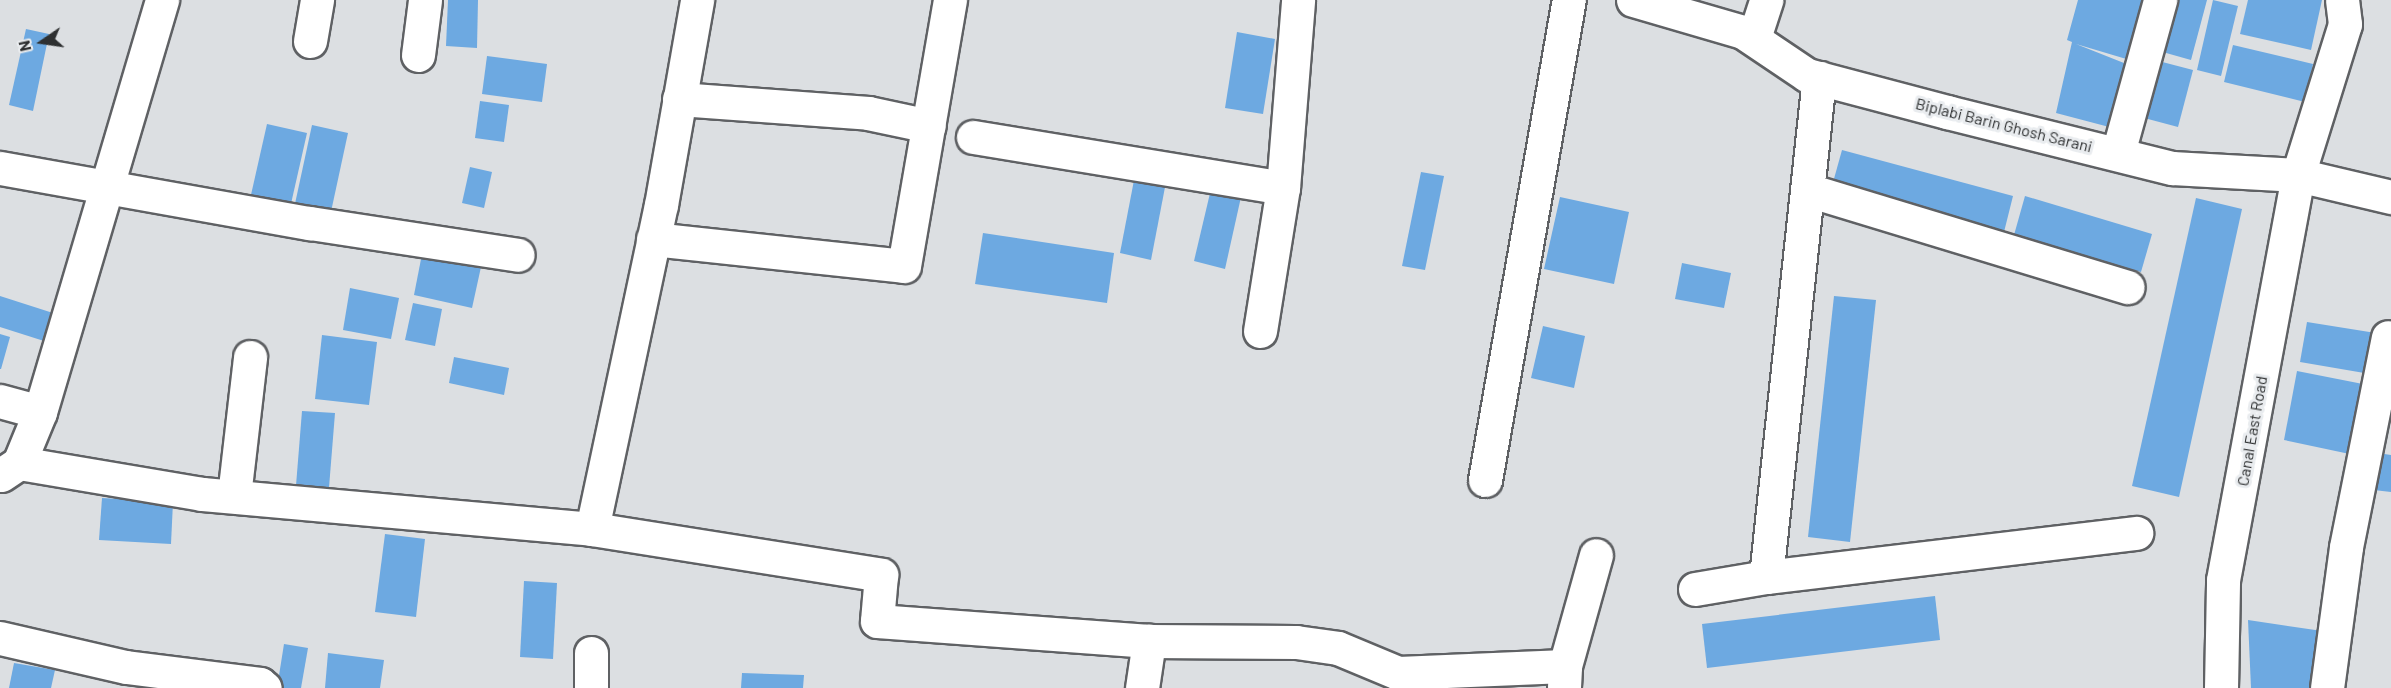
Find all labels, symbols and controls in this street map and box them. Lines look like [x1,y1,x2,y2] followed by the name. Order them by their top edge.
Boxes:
[12,12,72,72] north arrow
[14,39,34,53] text: N
[1914,94,2094,156] street label: Biplabi Barin Ghosh Sarani
[2233,374,2271,488] street label: Canal East Road

